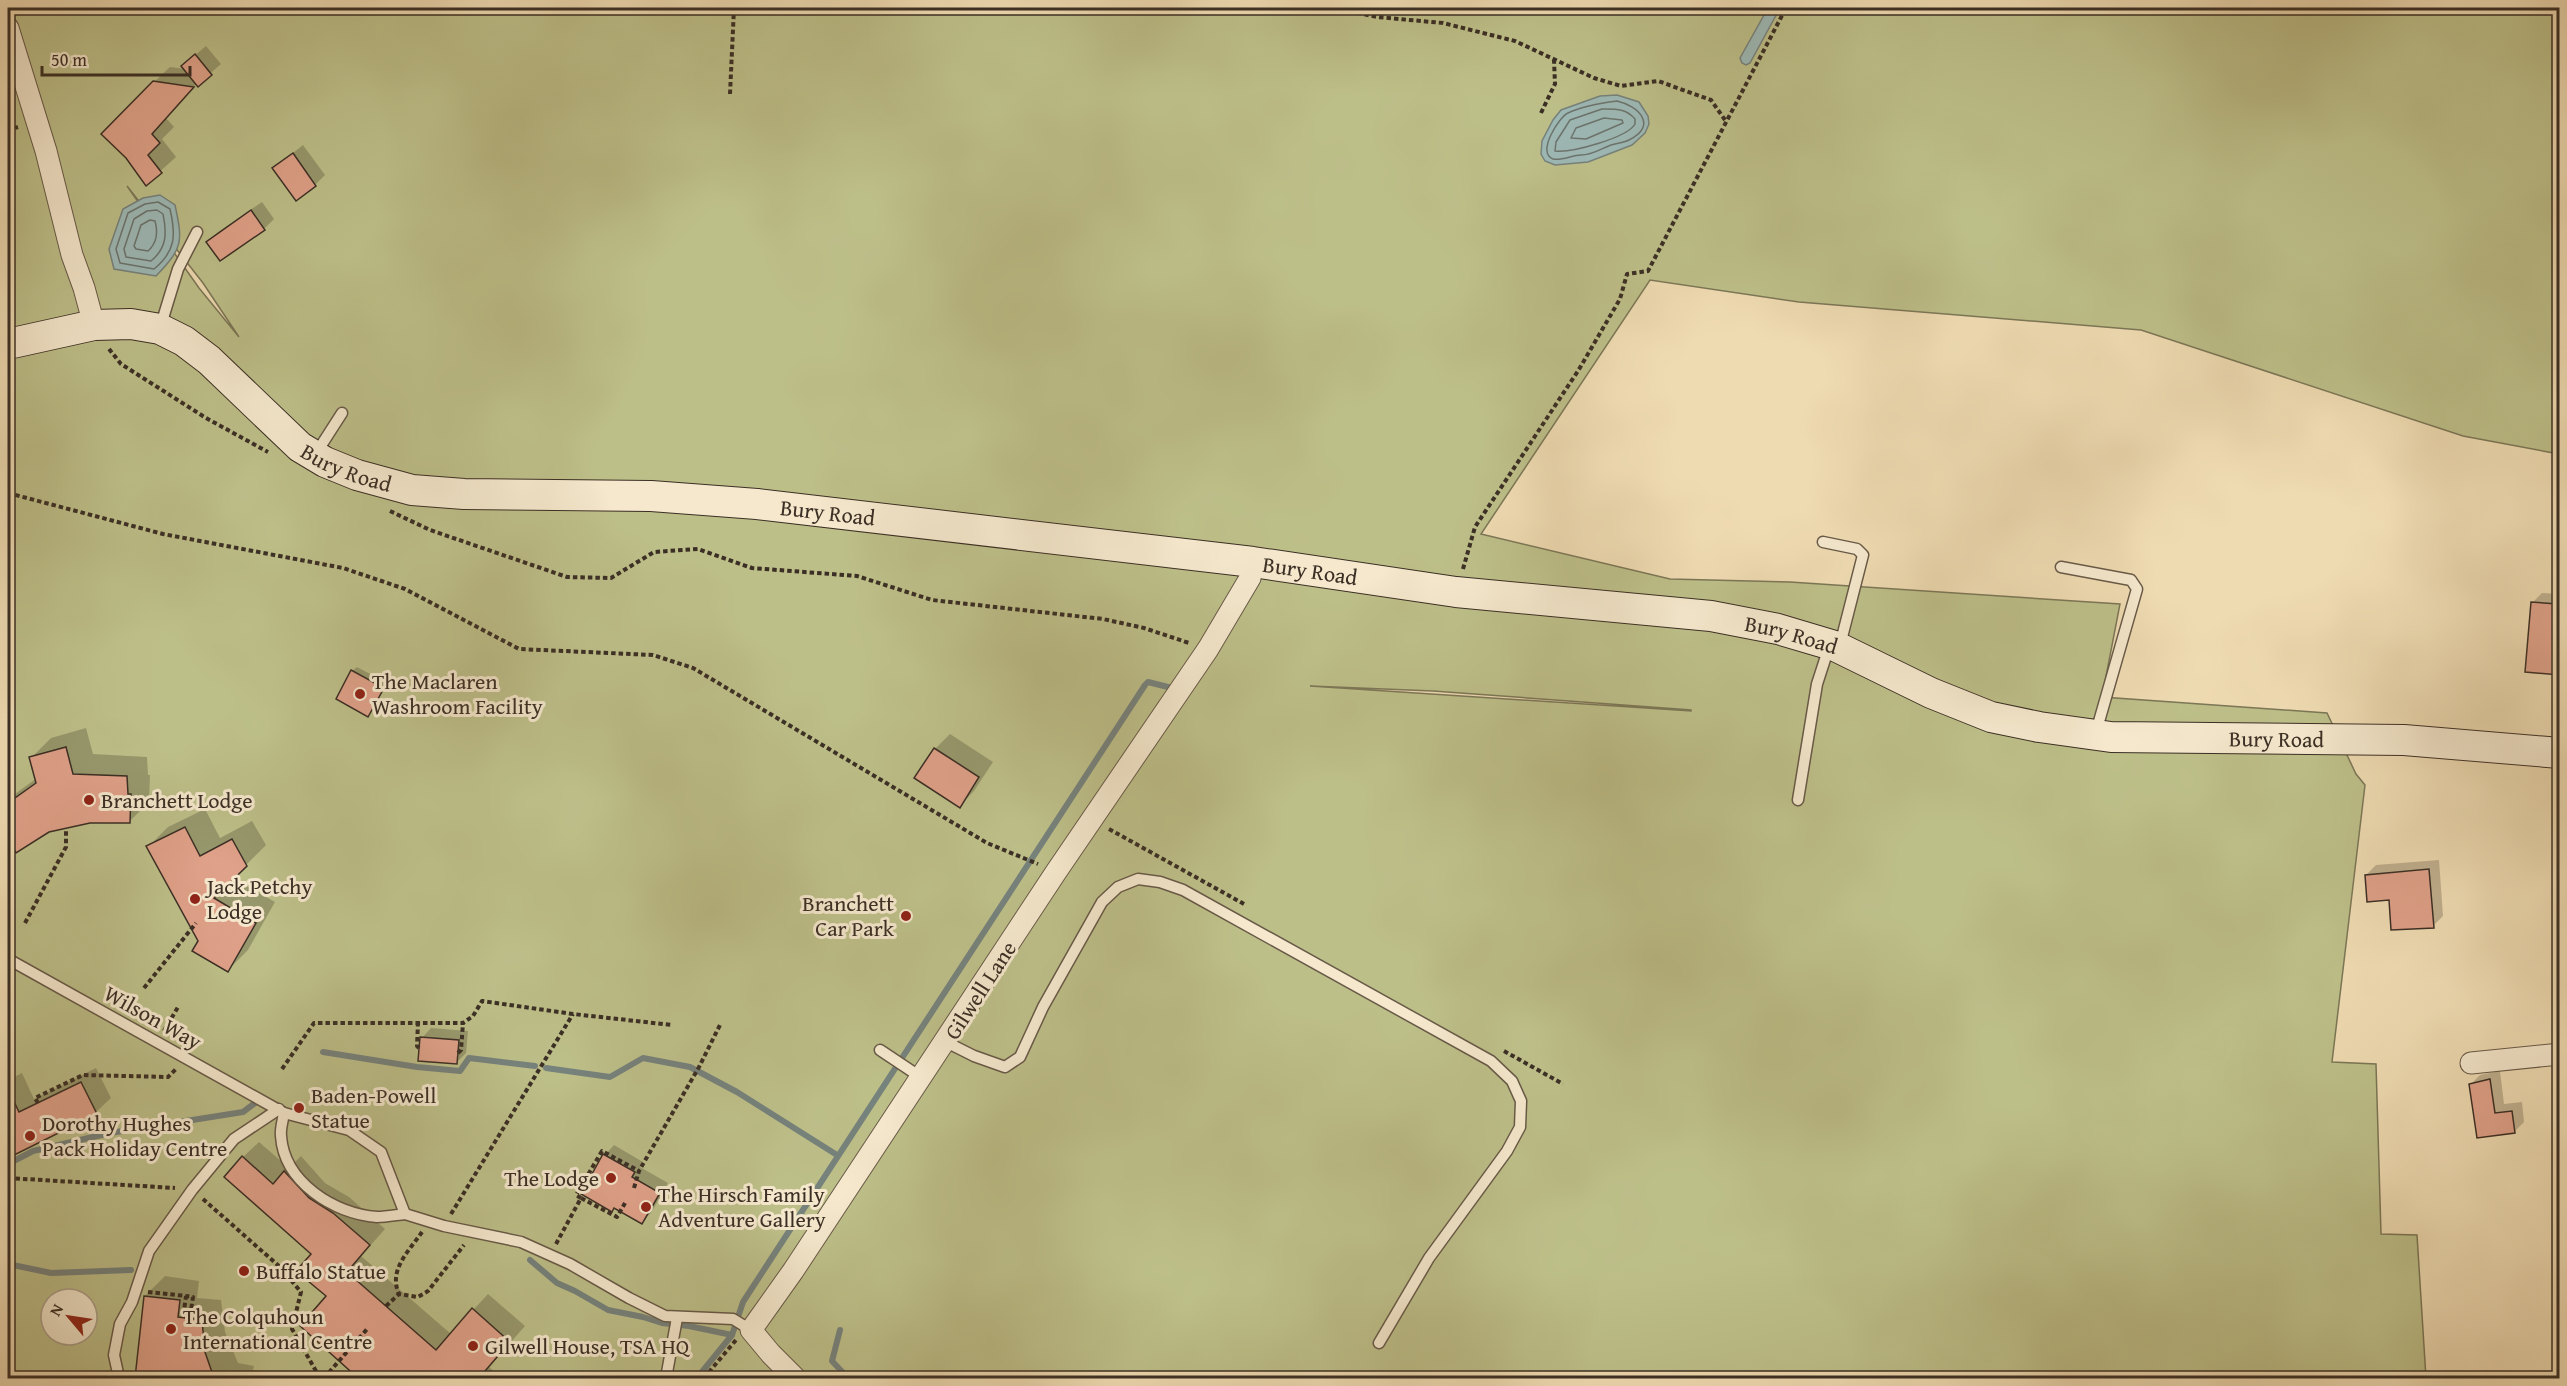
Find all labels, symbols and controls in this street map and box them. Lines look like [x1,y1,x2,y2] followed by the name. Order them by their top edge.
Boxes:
[42,39,190,77] scale bar
[51,46,87,73] text: 50 m
[295,435,396,500] street label: Bury Road
[778,491,877,534] street label: Bury Road
[1261,548,1360,593] street label: Bury Road
[1742,607,1842,662] street label: Bury Road
[372,665,543,722] place label: The Maclaren Washroom Facility
[353,687,367,701] marker: The Maclaren Washroom Facility
[2229,722,2325,755] street label: Bury Road
[101,784,253,816] place label: Branchett Lodge
[82,793,96,807] marker: Branchett Lodge
[204,870,312,927] place label: Jack Petchy Lodge
[802,887,895,944] place label: Branchett Car Park
[188,892,202,906] marker: Jack Petchy Lodge
[899,909,913,923] marker: Branchett Car Park
[936,934,1024,1046] street label: Gilwell Lane
[98,977,208,1057] street label: Wilson Way
[311,1079,436,1136] place label: Baden-Powell Statue
[292,1101,306,1115] marker: Baden-Powell Statue
[42,1107,227,1164] place label: Dorothy Hughes Pack Holiday Centre
[23,1129,37,1143] marker: Dorothy Hughes Pack Holiday Centre
[504,1162,599,1194] place label: The Lodge
[604,1171,618,1185] marker: The Lodge
[658,1178,826,1235] place label: The Hirsch Family Adventure Gallery
[639,1200,653,1214] marker: The Hirsch Family Adventure Gallery
[256,1255,386,1287] place label: Buffalo Statue
[237,1264,251,1278] marker: Buffalo Statue
[39,1287,99,1347] north arrow
[43,1299,69,1320] text: N
[183,1300,372,1357] place label: The Colquhoun International Centre
[164,1322,178,1336] marker: The Colquhoun International Centre
[485,1330,691,1362] place label: Gilwell House, TSA HQ
[466,1339,480,1353] marker: Gilwell House, TSA HQ

